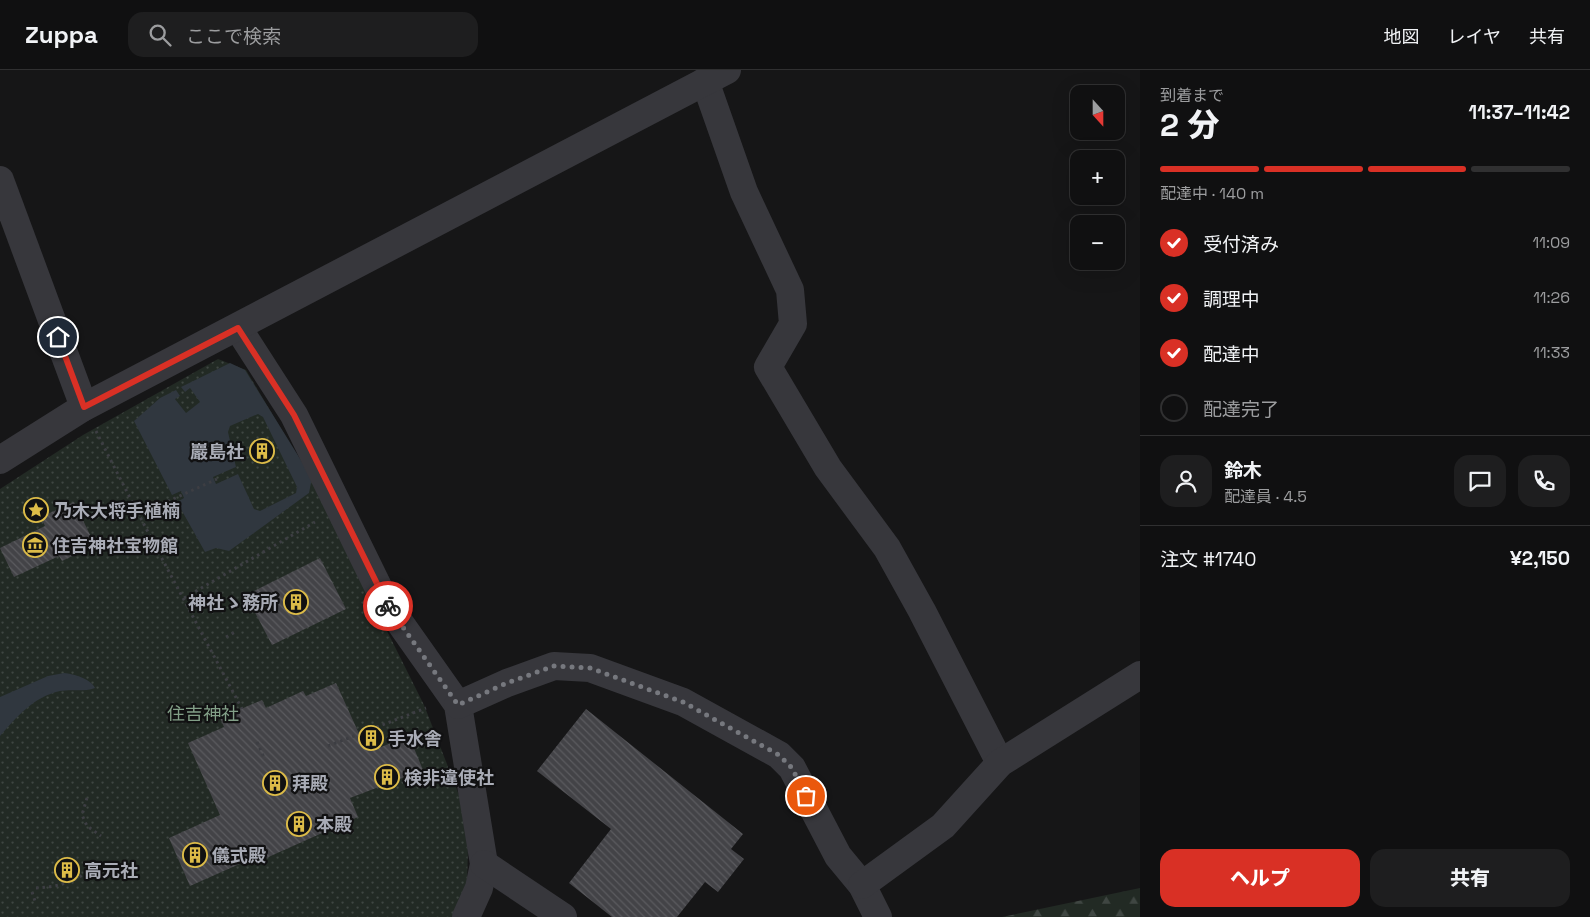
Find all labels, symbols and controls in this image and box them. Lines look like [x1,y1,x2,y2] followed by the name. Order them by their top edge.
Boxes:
[128,12,478,57] search box
[25,19,98,50] text: Zuppa
[146,21,174,49] icon: search
[186,24,281,49] text: ここで検索
[1384,25,1420,48] text: 地図
[1448,25,1501,48] text: レイヤ
[1529,25,1565,48] text: 共有
[1070,85,1125,140] north arrow
[1070,85,1125,270] map controls
[1160,85,1224,106] text: 到着まで
[1469,100,1570,125] text: 11:37–11:42
[1160,105,1219,145] text: 2 分
[1070,150,1125,205] button: +
[1160,183,1264,204] text: 配達中 · 140 m
[1070,215,1125,270] button: −
[1160,229,1188,257] icon: check
[1203,232,1279,257] text: 受付済み
[1533,232,1570,253] text: 11:09
[1160,284,1188,312] icon: check
[1203,287,1260,312] text: 調理中
[1533,287,1570,308] text: 11:26
[37,316,79,358] pin
[44,323,72,351] icon: home
[1160,339,1188,367] icon: check
[1203,342,1260,367] text: 配達中
[1533,342,1570,363] text: 11:33
[1203,397,1279,422] text: 配達完了
[249,438,275,464] building icon: 巖島社
[190,440,244,463] place label: 巖島社
[1160,455,1212,507] button: person
[1454,455,1506,507] button: chat
[1518,455,1570,507] button: phone
[1224,458,1262,483] text: 鈴木
[1224,486,1307,507] text: 配達員 · 4.5
[23,497,49,523] place icon: 乃木大将手植楠
[54,499,180,522] place label: 乃木大将手植楠
[22,532,48,558] museum icon: 住吉神社宝物館
[52,534,178,557] place label: 住吉神社宝物館
[1510,546,1570,571] text: ¥2,150
[1160,547,1256,572] text: 注文 #1740
[363,581,413,631] courier
[283,589,309,615] building icon: 神社ゝ務所
[188,591,278,614] place label: 神社ゝ務所
[374,592,402,620] icon: bike
[167,702,239,725] park label: 住吉神社
[358,725,384,751] building icon: 手水舎
[388,727,442,750] place label: 手水舎
[374,764,400,790] building icon: 検非違使社
[404,766,494,789] place label: 検非違使社
[262,770,288,796] building icon: 拜殿
[292,772,328,795] place label: 拜殿
[785,775,827,817] pin
[792,782,820,810] icon: bag
[286,811,312,837] building icon: 本殿
[316,813,352,836] place label: 本殿
[182,842,208,868] building icon: 儀式殿
[212,844,266,867] place label: 儀式殿
[1160,849,1360,907] button: ヘルプ
[1370,849,1570,907] button: 共有
[54,857,80,883] building icon: 高元社
[84,859,138,882] place label: 高元社

